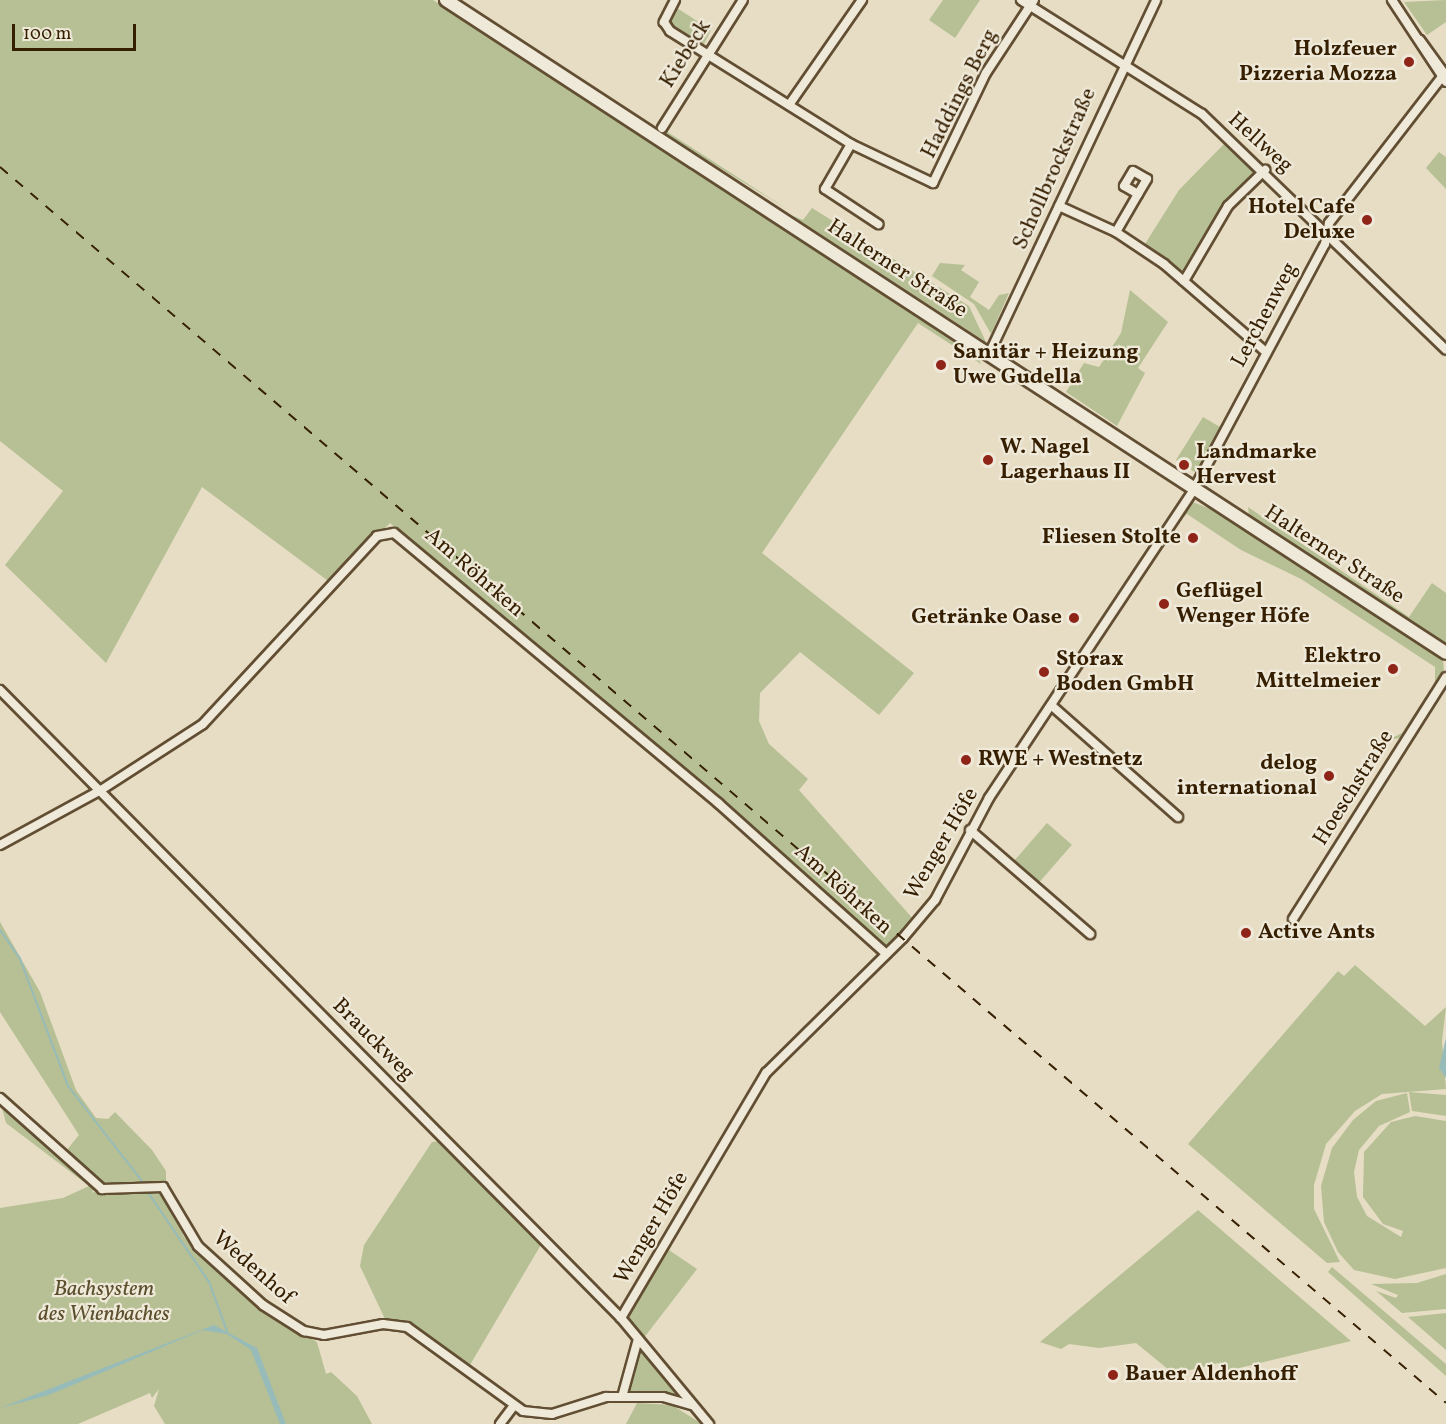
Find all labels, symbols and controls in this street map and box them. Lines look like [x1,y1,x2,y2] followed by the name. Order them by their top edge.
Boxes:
[15,12,140,50] scale bar
[655,15,717,93] street label: Kiebeck
[23,22,72,47] text: 100 m
[916,25,1004,163] street label: Haddings Berg
[1239,36,1397,88] place label: Holzfeuer Pizzeria Mozza
[1402,55,1416,69] marker: Holzfeuer Pizzeria Mozza
[1007,84,1103,254] street label: Schollbrockstraße
[1222,107,1298,179] street label: Hellweg
[1248,194,1355,246] place label: Hotel Cafe Deluxe
[1360,213,1374,227] marker: Hotel Cafe Deluxe
[822,214,972,324] street label: Halterner Straße
[1226,258,1304,372] street label: Lerchenweg
[953,339,1139,390] place label: Sanitär + Heizung Uwe Gudella
[934,358,948,372] marker: Sanitär + Heizung Uwe Gudella
[1000,434,1130,486] place label: W. Nagel Lagerhaus II
[1196,439,1317,490] place label: Landmarke Hervest
[981,453,995,467] marker: W. Nagel Lagerhaus II
[1177,458,1191,472] marker: Landmarke Hervest
[1259,500,1409,610] street label: Halterner Straße
[419,523,529,623] street label: Am Röhrken
[1042,525,1181,551] place label: Fliesen Stolte
[1186,531,1200,545] marker: Fliesen Stolte
[1176,578,1310,630] place label: Geflügel Wenger Höfe
[1157,597,1171,611] marker: Geflügel Wenger Höfe
[911,605,1062,631] place label: Getränke Oase
[1067,611,1081,625] marker: Getränke Oase
[1256,643,1381,694] place label: Elektro Mittelmeier
[1056,646,1194,698] place label: Storax Boden GmbH
[1386,662,1400,676] marker: Elektro Mittelmeier
[1037,665,1051,679] marker: Storax Boden GmbH
[1308,725,1400,851] street label: Hoeschstraße
[978,747,1143,773] place label: RWE + Westnetz
[1177,750,1317,802] place label: delog international
[959,753,973,767] marker: RWE + Westnetz
[1322,769,1336,783] marker: delog international
[899,783,985,905] street label: Wenger Höfe
[788,839,898,941] street label: Am Röhrken
[1258,920,1375,946] place label: Active Ants
[1239,926,1253,940] marker: Active Ants
[326,993,420,1087] street label: Brauckweg
[609,1167,695,1289] street label: Wenger Höfe
[207,1226,299,1310] street label: Wedenhof
[38,1276,170,1328] park label: Bachsystem des Wienbaches
[1125,1362,1296,1388] place label: Bauer Aldenhoff
[1106,1368,1120,1382] marker: Bauer Aldenhoff

